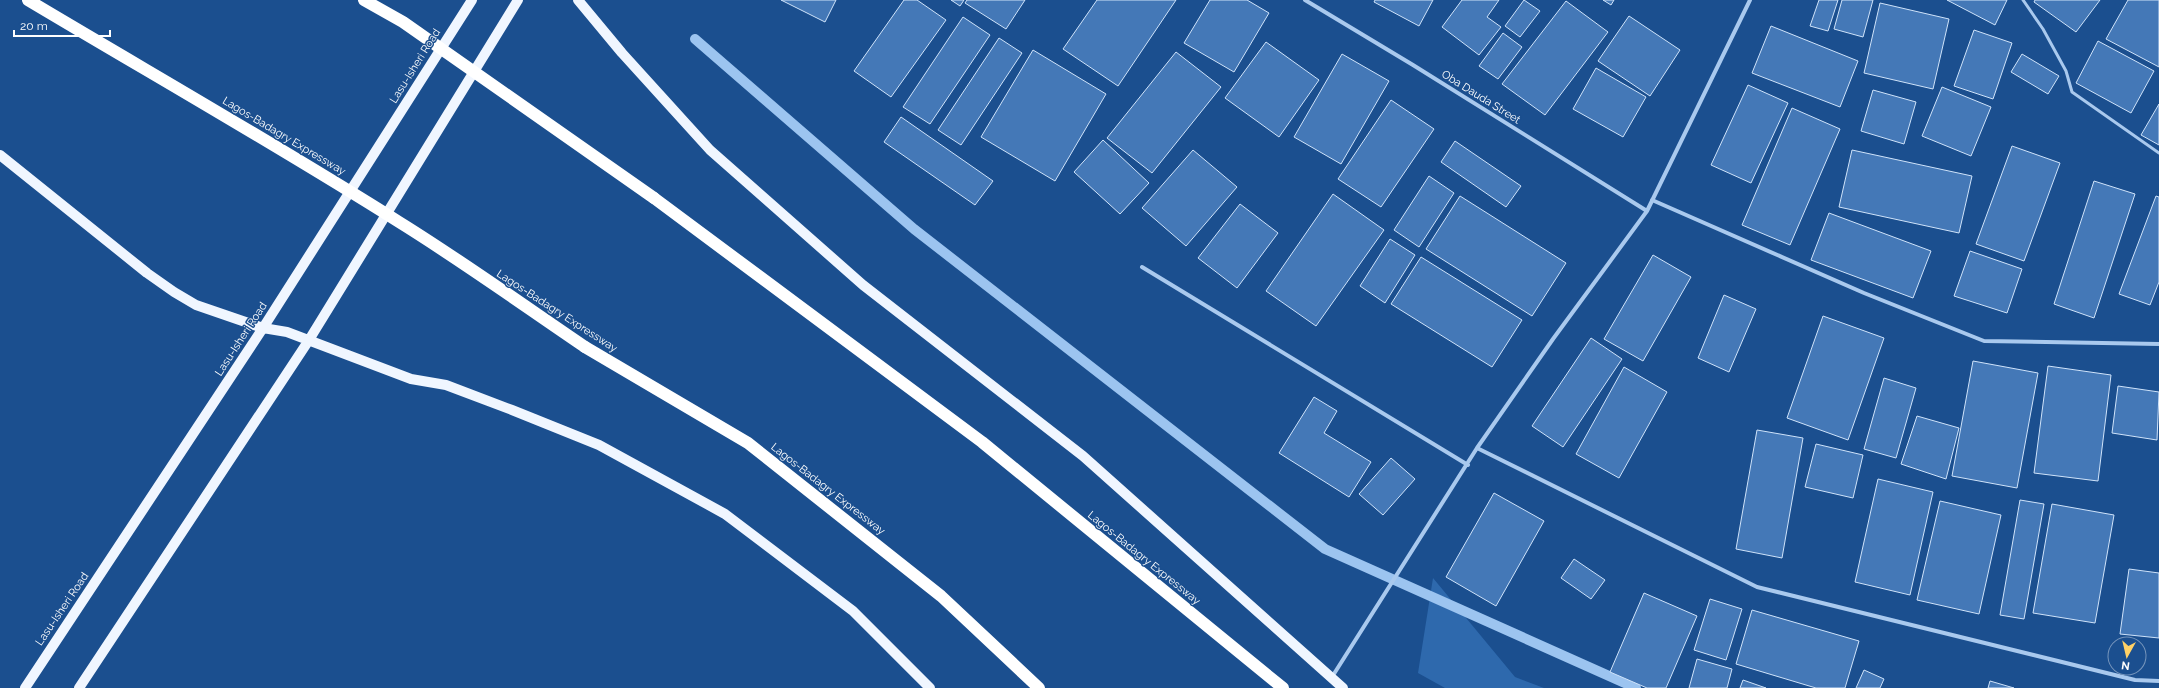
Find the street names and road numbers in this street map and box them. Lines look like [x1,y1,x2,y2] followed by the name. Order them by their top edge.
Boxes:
[387,26,443,106] street label: Lasu-Isheri Road
[1439,68,1523,127] street label: Oba Dauda Street
[220,94,348,178] street label: Lagos-Badagry Expressway
[494,267,620,355] street label: Lagos-Badagry Expressway
[212,300,270,378] street label: Lasu-Isheri Road
[768,440,888,538] street label: Lagos-Badagry Expressway
[1085,508,1203,608] street label: Lagos-Badagry Expressway
[33,570,91,648] street label: Lasu-Isheri Road

